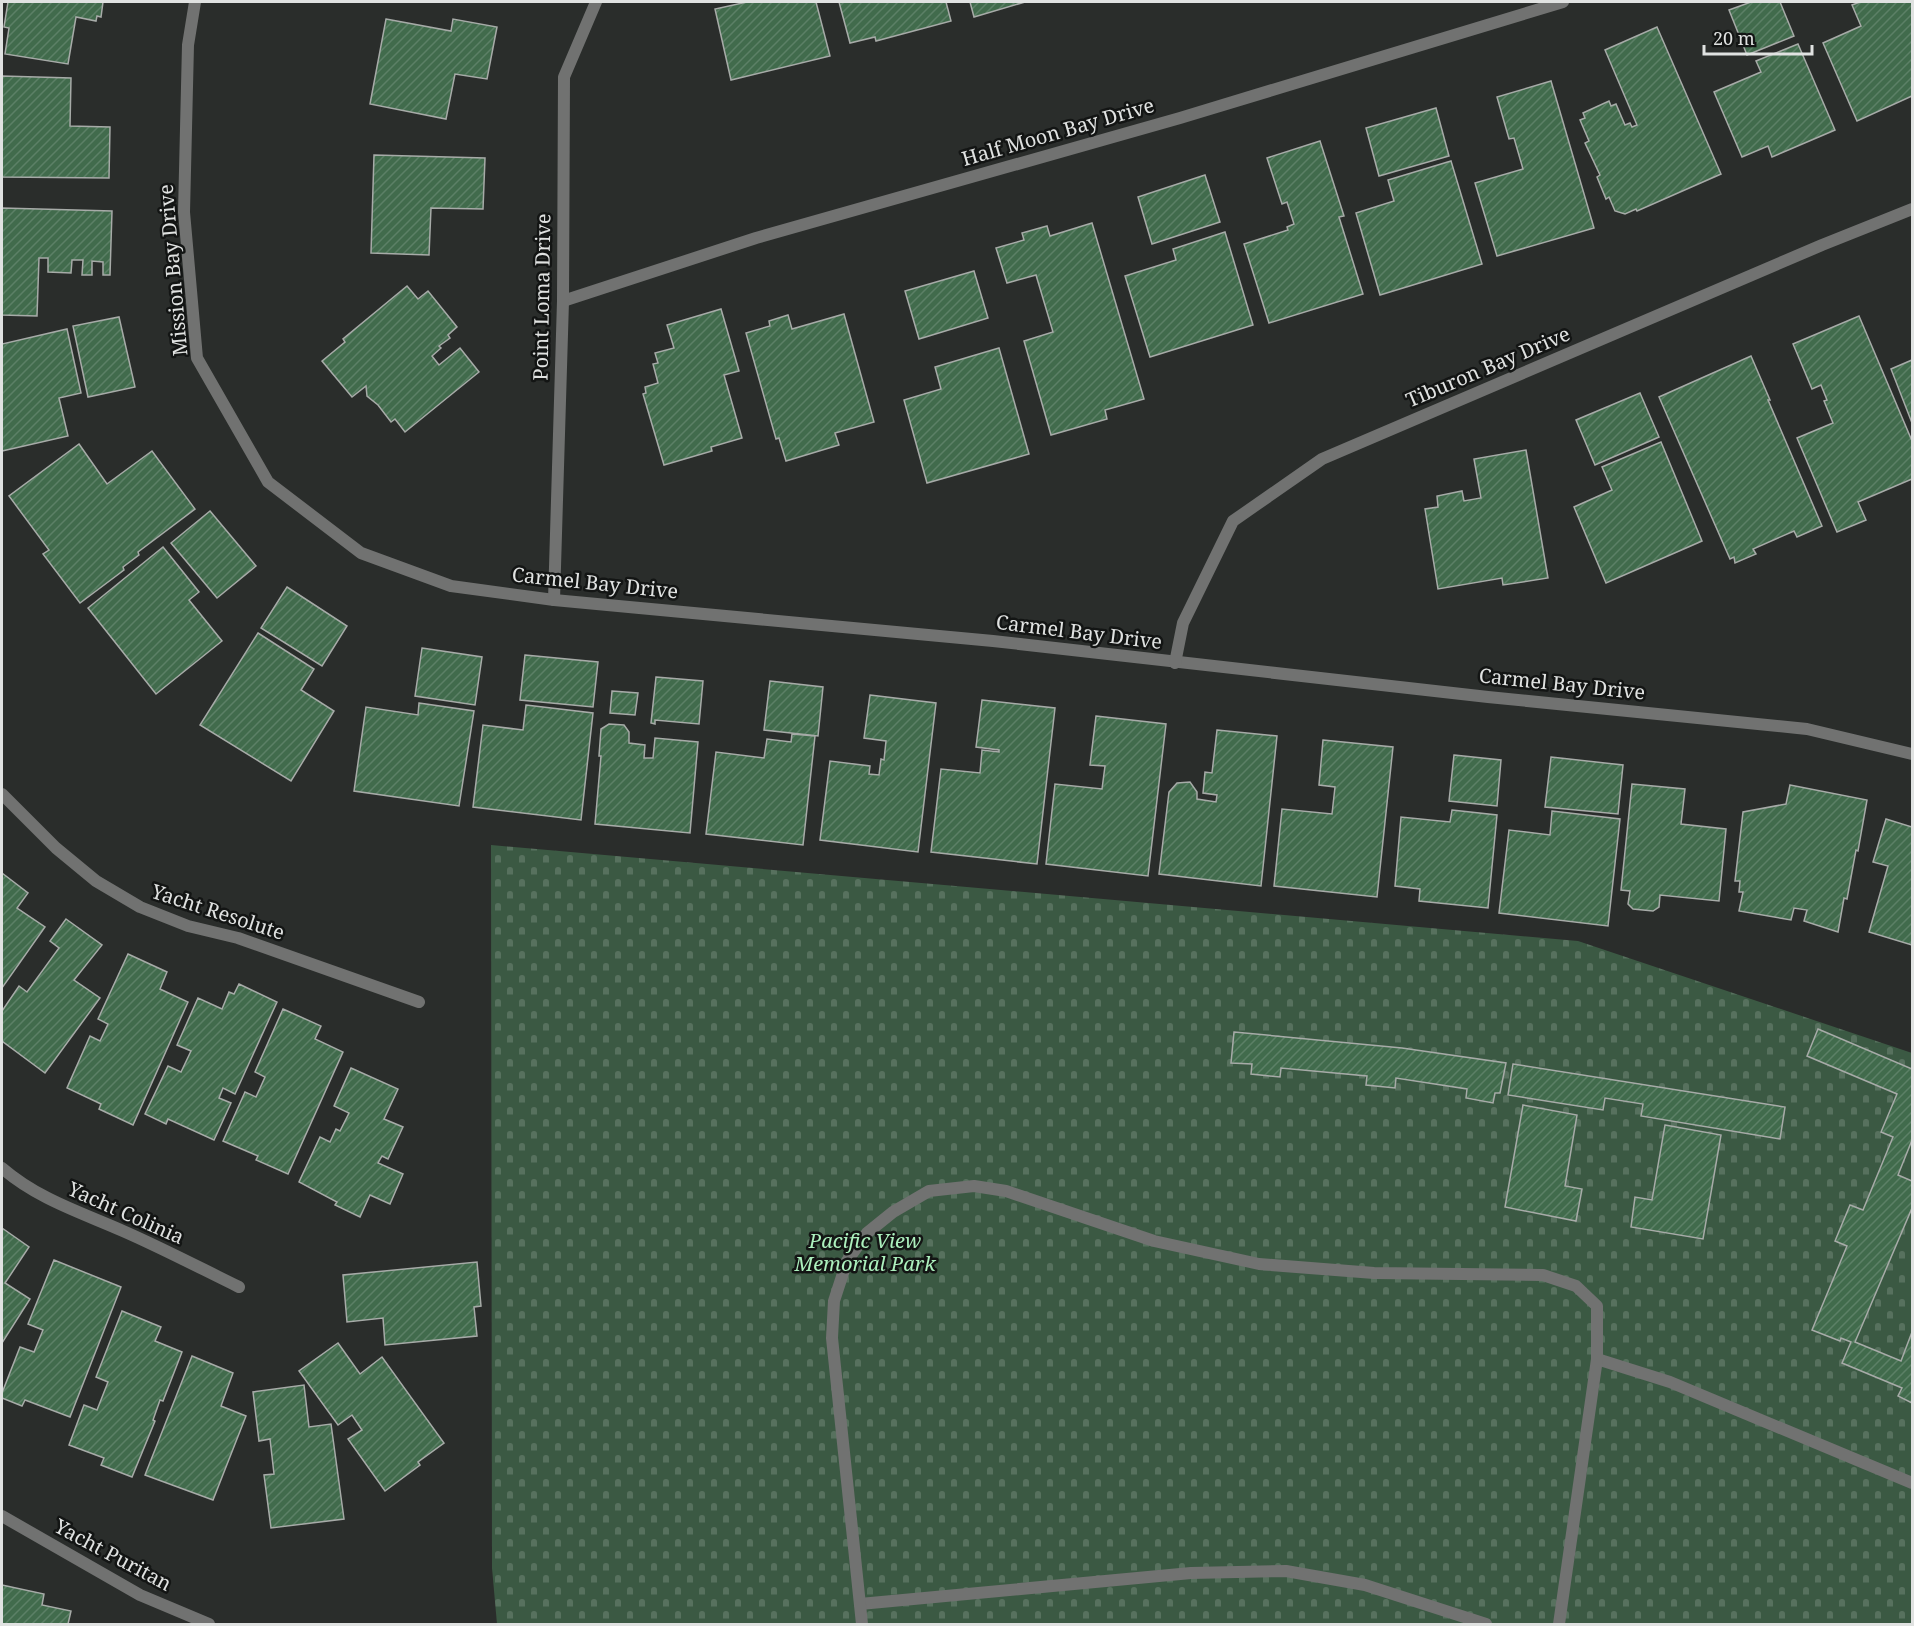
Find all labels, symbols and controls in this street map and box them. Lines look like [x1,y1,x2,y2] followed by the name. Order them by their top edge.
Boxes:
[1704,18,1812,56] scale bar
[1713,26,1755,50] text: 20 m
[959,91,1157,172] street label: Half Moon Bay Drive
[152,183,193,357] street label: Mission Bay Drive
[527,213,556,381] street label: Point Loma Drive
[1402,320,1574,413] street label: Tiburon Bay Drive
[511,560,680,605] street label: Carmel Bay Drive
[995,608,1164,655] street label: Carmel Bay Drive
[1478,661,1647,706] street label: Carmel Bay Drive
[147,877,288,946] street label: Yacht Resolute
[63,1175,188,1250] street label: Yacht Colinia
[793,1227,936,1277] park label: Pacific View Memorial Park
[49,1512,177,1597] street label: Yacht Puritan

